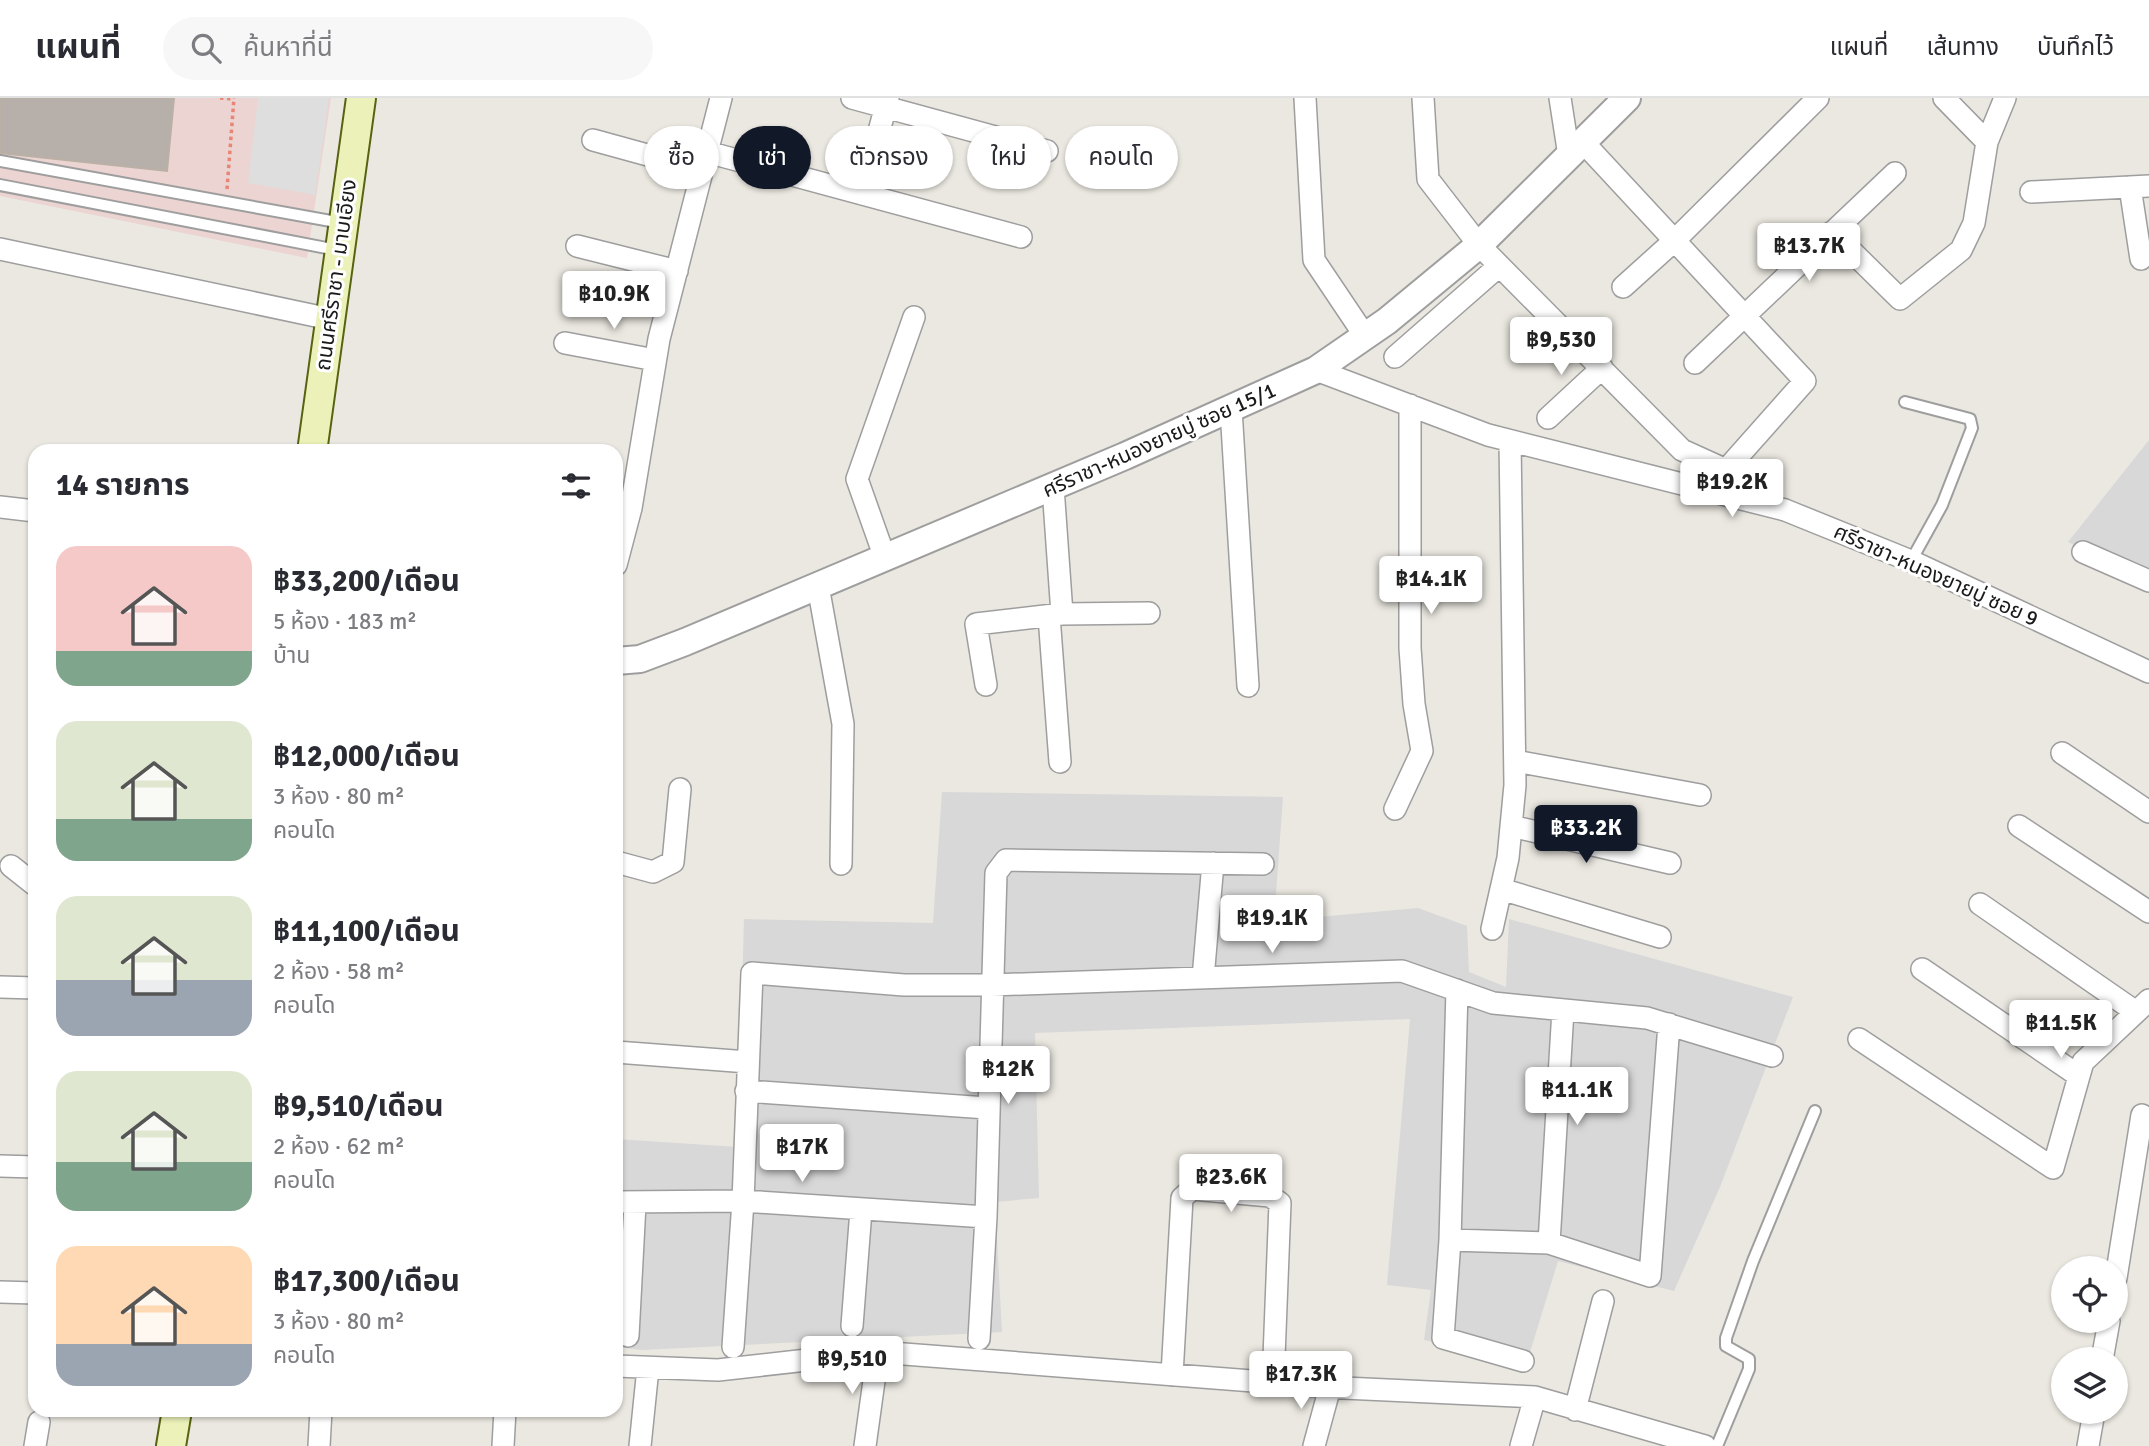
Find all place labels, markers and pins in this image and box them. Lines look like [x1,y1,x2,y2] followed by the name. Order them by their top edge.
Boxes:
[1752,223,1866,283] pin: ฿13.7K
[557,272,671,331] pin: ฿10.9K
[1504,317,1618,377] pin: ฿9,530
[1675,460,1789,519] pin: ฿19.2K
[1374,556,1488,616] pin: ฿14.1K
[1529,806,1643,865] pin: ฿33.2K
[1215,896,1329,955] pin: ฿19.1K
[2004,1000,2118,1060] pin: ฿11.5K
[967,1046,1049,1106] pin: ฿12K
[1520,1068,1634,1127] pin: ฿11.1K
[761,1124,843,1184] pin: ฿17K
[1174,1154,1288,1214] pin: ฿23.6K
[795,1336,909,1396] pin: ฿9,510
[1244,1352,1358,1411] pin: ฿17.3K

